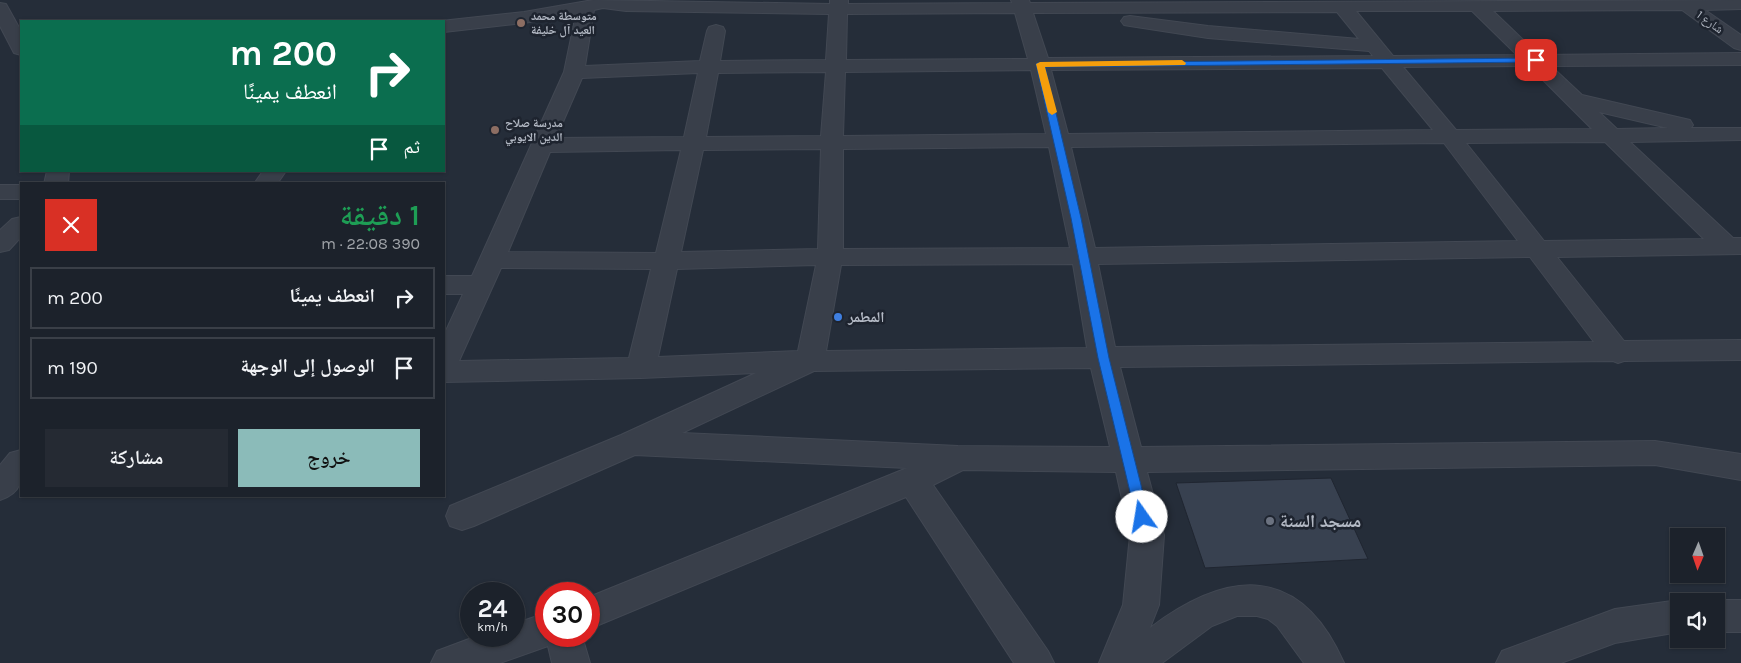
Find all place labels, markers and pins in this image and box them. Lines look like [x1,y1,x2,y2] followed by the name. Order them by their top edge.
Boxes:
[531,9,597,38] place label: متوسطة محمد العيد آل خليفة
[515,17,527,29] marker: متوسطة محمد العيد آل خليفة
[1515,39,1557,81] pin
[505,116,563,147] place label: مدرسة صلاح الدين الايوبي
[489,124,501,136] marker: مدرسة صلاح الدين الايوبي
[847,308,884,326] place label: المطمر
[832,311,844,323] marker: المطمر
[1280,510,1361,532] place label: مسجد السنة
[1264,515,1276,527] marker: مسجد السنة

